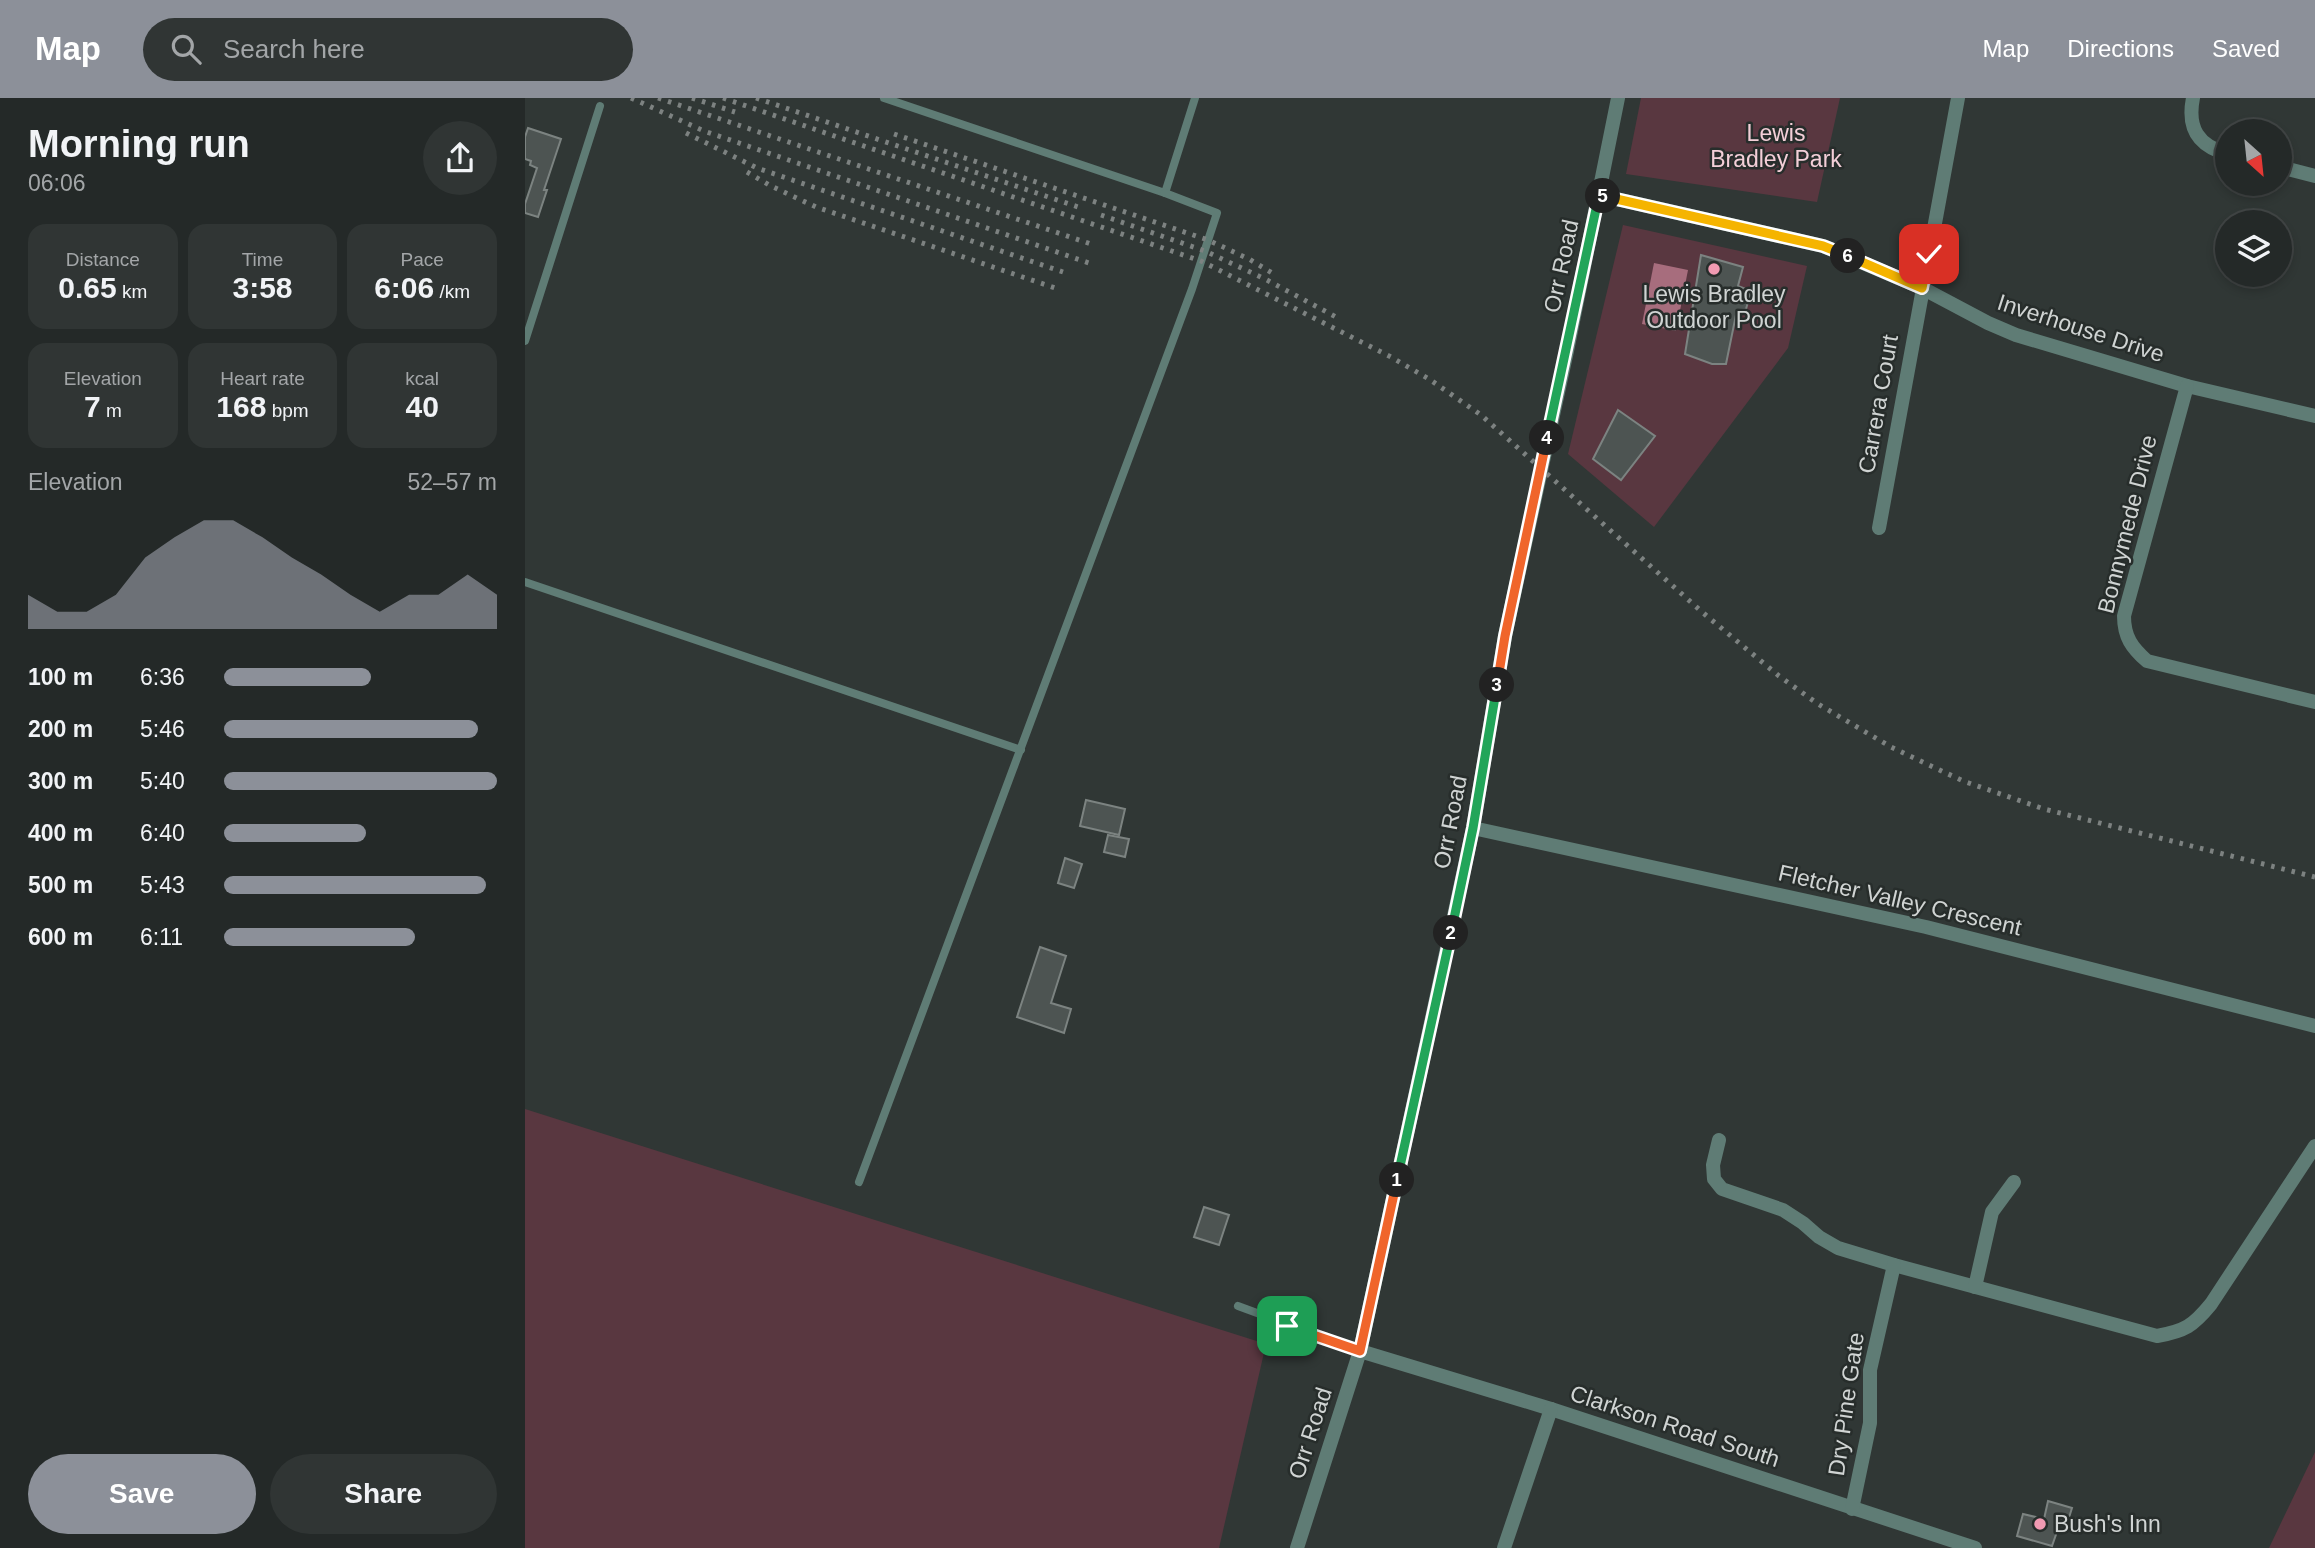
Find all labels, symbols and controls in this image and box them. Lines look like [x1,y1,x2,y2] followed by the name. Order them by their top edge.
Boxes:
[143,18,633,81] search box
[35,30,101,67] text: Map
[167,30,205,68] icon: search
[223,34,365,64] text: Search here
[1983,35,2029,62] text: Map
[2067,35,2174,62] text: Directions
[2212,35,2280,62] text: Saved
[2215,119,2293,196] north arrow
[2215,119,2292,287] map controls
[1710,120,1842,172] park label: Lewis Bradley Park
[423,121,497,195] button: share
[28,123,250,165] text: Morning run
[28,170,86,196] text: 06:06
[1585,178,1621,214] pin: 5
[1597,185,1608,206] text: 5
[2215,210,2292,287] button: layers
[1538,217,1584,315] street label: Orr Road
[1899,224,1959,284] pin
[1910,235,1948,273] icon: check
[1831,238,1865,274] pin: 6
[1842,245,1853,266] text: 6
[66,249,140,270] text: Distance
[242,249,283,270] text: Time
[401,249,444,270] text: Pace
[1706,261,1722,277] marker: Lewis Bradley Outdoor Pool
[58,271,117,304] text: 0.65
[232,271,293,304] text: 3:58
[374,271,434,304] text: 6:06
[117,281,147,302] text: km
[434,281,470,302] text: /km
[1642,281,1786,333] place label: Lewis Bradley Outdoor Pool
[1994,289,2168,367] street label: Inverhouse Drive
[1853,332,1903,475] street label: Carrera Court
[64,368,142,389] text: Elevation
[220,368,305,389] text: Heart rate
[405,368,439,389] text: kcal
[84,390,101,423] text: 7
[216,390,266,423] text: 168
[405,390,439,423] text: 40
[101,400,122,421] text: m
[266,400,309,421] text: bpm
[1529,420,1565,456] pin: 4
[1541,427,1552,448] text: 4
[2092,432,2162,616] street label: Bonnymede Drive
[28,469,123,495] text: Elevation
[407,469,497,495] text: 52–57 m
[28,664,93,690] text: 100 m
[140,664,185,690] text: 6:36
[1479,668,1515,702] pin: 3
[1491,674,1502,695] text: 3
[28,716,93,742] text: 200 m
[140,716,185,742] text: 5:46
[28,768,93,794] text: 300 m
[140,768,185,794] text: 5:40
[1428,773,1472,871] street label: Orr Road
[28,820,93,846] text: 400 m
[140,820,185,846] text: 6:40
[1776,859,2025,941] street label: Fletcher Valley Crescent
[28,872,93,898] text: 500 m
[140,872,185,898] text: 5:43
[1433,916,1469,950] pin: 2
[1445,922,1456,943] text: 2
[28,924,93,950] text: 600 m
[140,924,183,950] text: 6:11
[1379,1162,1415,1198] pin: 1
[1391,1169,1402,1190] text: 1
[1257,1296,1317,1356] pin
[1268,1307,1306,1345] icon: arrive
[1823,1331,1869,1477] street label: Dry Pine Gate
[1567,1380,1783,1472] street label: Clarkson Road South
[1283,1384,1337,1482] street label: Orr Road
[28,1454,256,1534] button: Save
[270,1454,497,1534] button: Share
[2054,1511,2161,1537] place label: Bush's Inn
[2032,1516,2048,1532] marker: Bush's Inn

